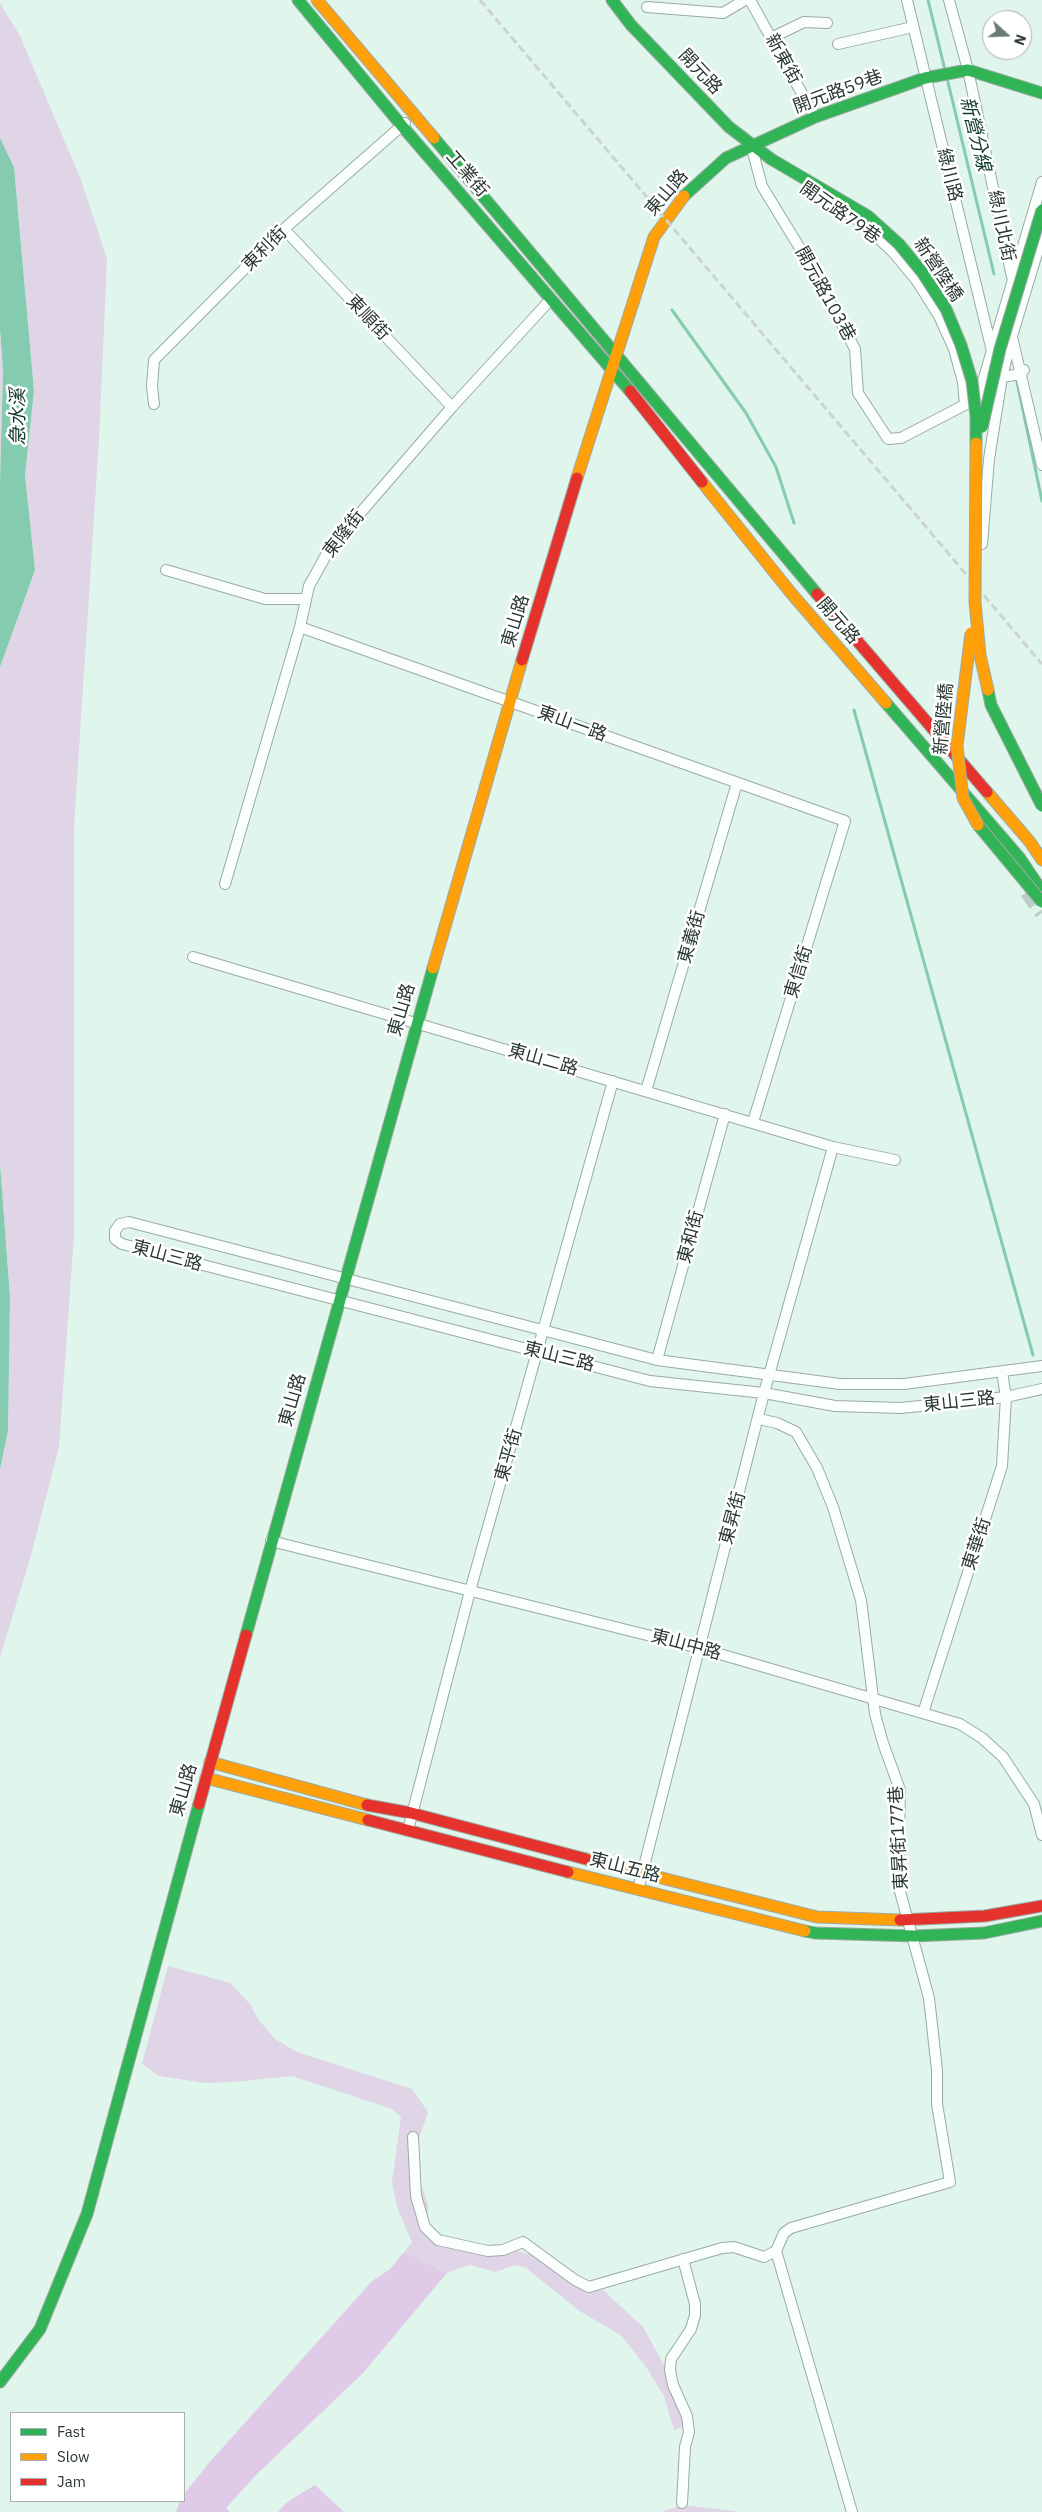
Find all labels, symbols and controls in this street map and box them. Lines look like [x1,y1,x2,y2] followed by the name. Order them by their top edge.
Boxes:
[982,10,1032,60] north arrow
[760,30,806,88] street label: 新東街
[1010,32,1030,48] text: N
[674,45,726,99] street label: 開元路
[790,66,886,118] street label: 開元路59巷
[955,94,995,174] water label: 新營分線
[932,146,966,204] street label: 綠川路
[441,147,493,201] street label: 工業街
[641,166,693,220] street label: 東山路
[795,177,885,249] street label: 開元路79巷
[983,189,1019,263] street label: 綠川北街
[238,222,292,276] street label: 東利街
[909,234,967,306] street label: 新營陸橋
[790,243,860,345] street label: 開元路103巷
[342,291,394,345] street label: 東順街
[8,389,30,445] water label: 急水溪
[319,506,369,562] street label: 東隆街
[498,592,534,650] street label: 東山路
[812,594,864,648] street label: 開元路
[930,682,958,756] street label: 新營陸橋
[534,702,610,746] street label: 東山一路
[674,908,710,966] street label: 東義街
[781,943,817,1001] street label: 東信街
[384,981,420,1039] street label: 東山路
[505,1040,581,1080] street label: 東山二路
[674,1208,708,1266] street label: 東和街
[129,1236,205,1276] street label: 東山三路
[521,1338,597,1376] street label: 東山三路
[275,1371,311,1429] street label: 東山路
[922,1387,996,1417] street label: 東山三路
[491,1426,527,1484] street label: 東平街
[716,1489,750,1547] street label: 東昇街
[958,1515,996,1573] street label: 東華街
[648,1625,724,1665] street label: 東山中路
[166,1761,202,1819] street label: 東山路
[885,1785,913,1891] street label: 東昇街177巷
[587,1849,663,1887] street label: 東山五路
[10,2412,185,2502] legend
[57,2422,85,2441] text: Fast
[57,2447,90,2466] text: Slow
[57,2472,86,2491] text: Jam

